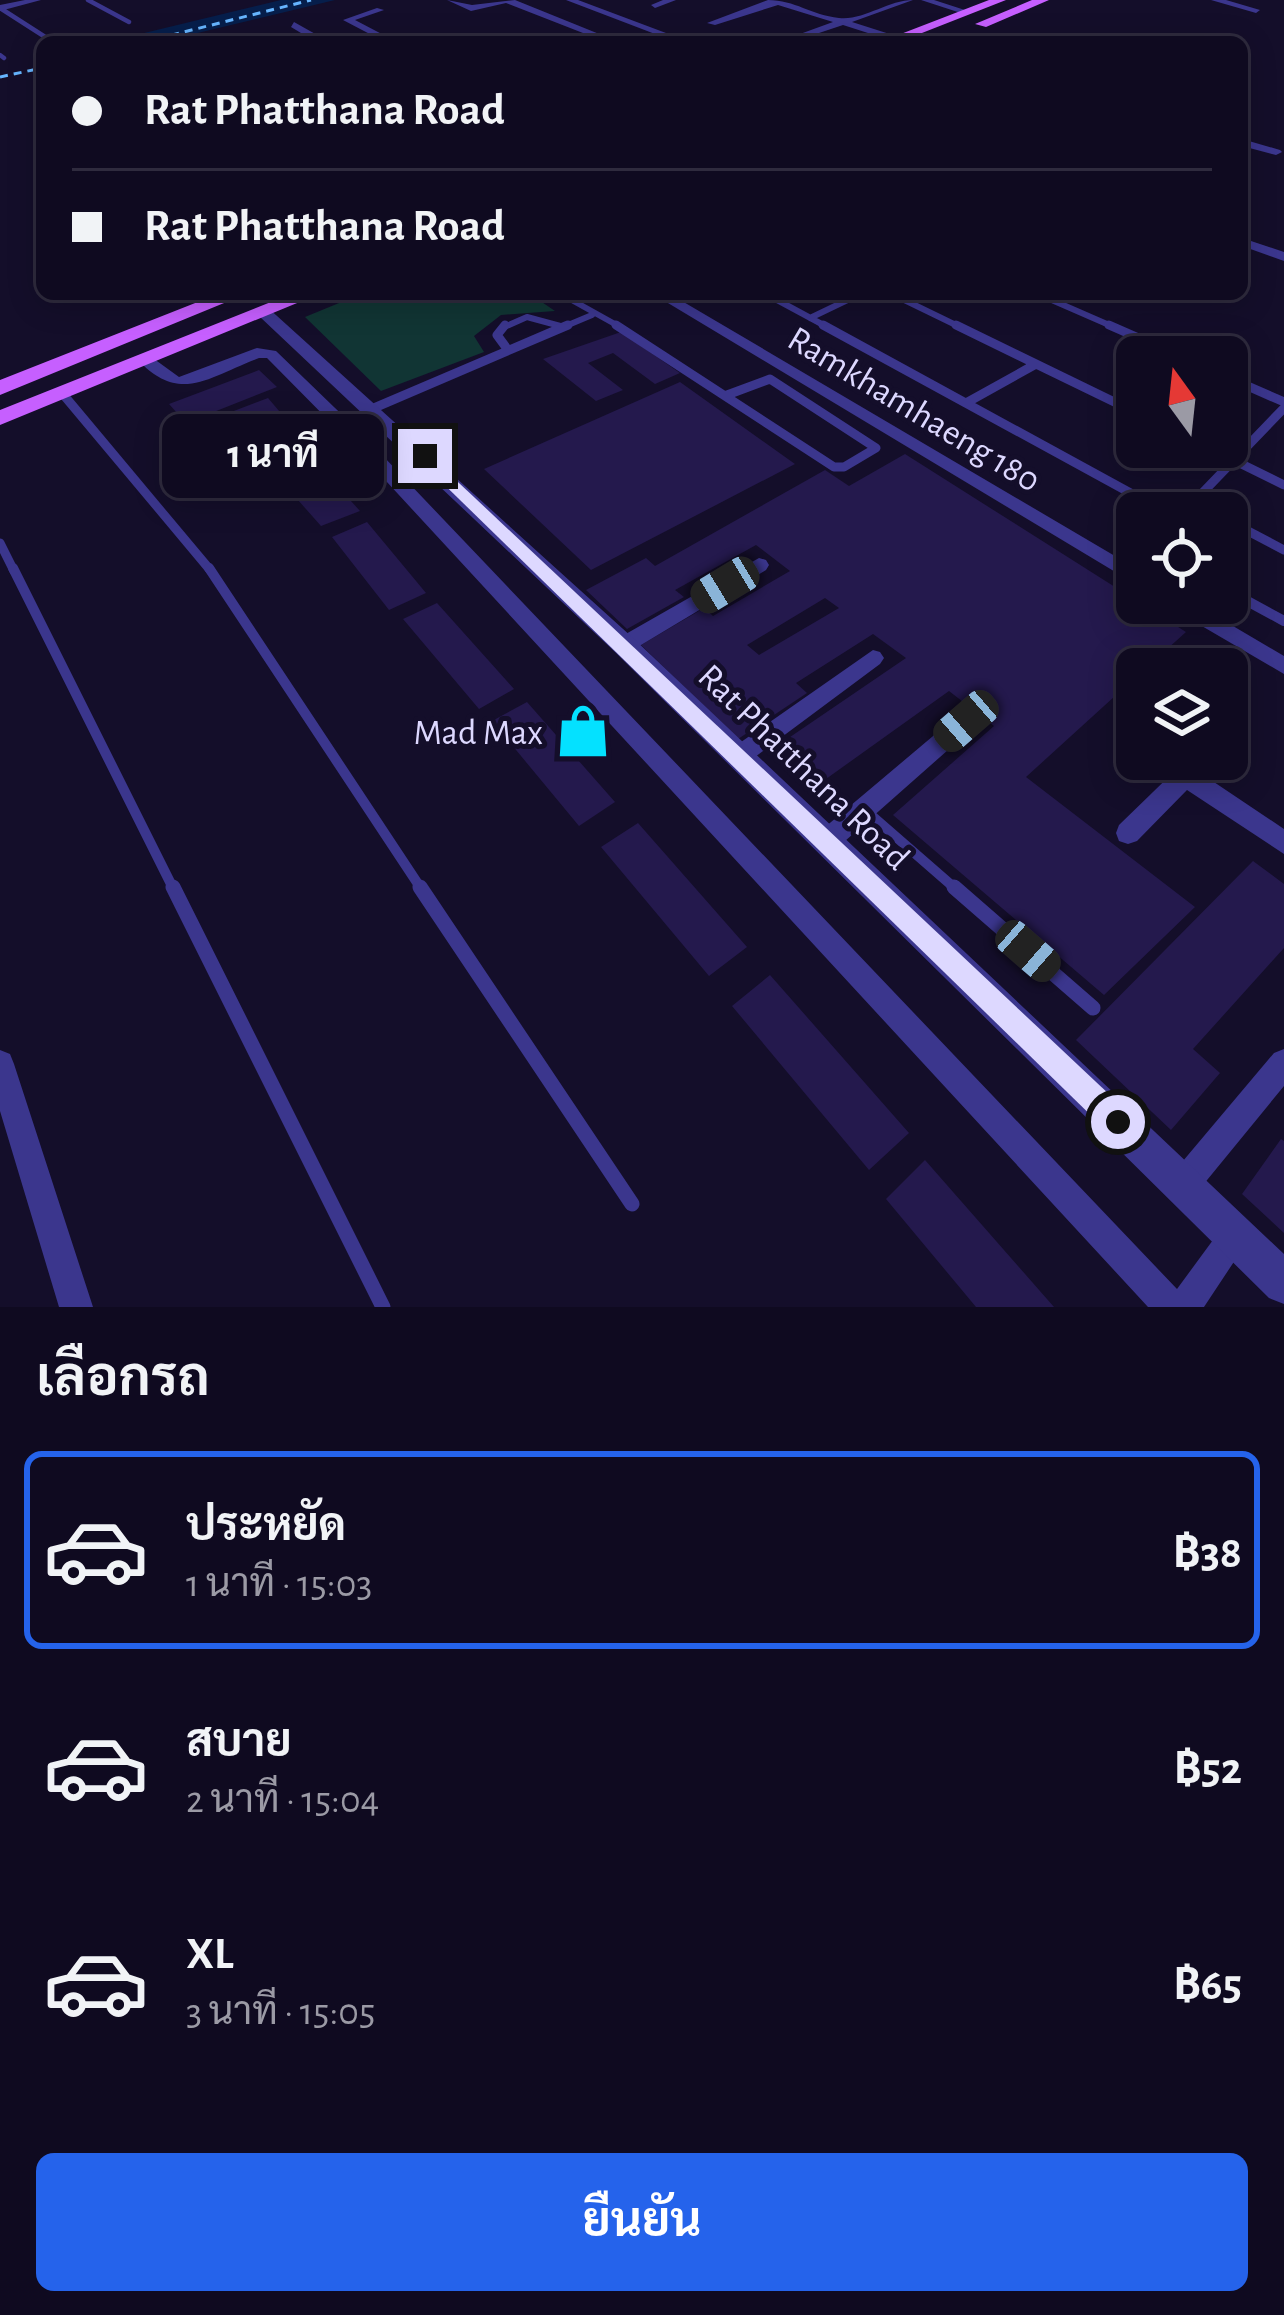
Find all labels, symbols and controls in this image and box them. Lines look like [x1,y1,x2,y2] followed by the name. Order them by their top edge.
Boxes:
[144,88,505,133] text: Rat Phatthana Road
[144,204,505,249] text: Rat Phatthana Road
[782,320,1046,499] street label: Ramkhamhaeng 180
[1116,336,1248,468] north arrow
[1116,336,1248,780] map controls
[161,414,383,498] callout: 1 นาที
[398,429,452,483] route end
[227,436,319,475] text: 1 นาที
[1116,492,1248,624] button: locate
[685,551,765,619] car
[1116,648,1248,780] button: layers
[691,658,916,877] street label: Rat Phatthana Road
[927,684,1005,758] car
[554,702,612,760] shop icon: Mad Max
[413,715,543,751] place label: Mad Max
[989,914,1067,988] car
[1091,1095,1145,1149] route start
[36,1352,210,1406] text: เลือกรถ
[42,1496,150,1604] icon: car
[186,1504,346,1549] text: ประหยัด
[1173,1531,1242,1576] text: ฿38
[186,1565,372,1604] text: 1 นาที · 15:03
[42,1712,150,1820] icon: car
[186,1720,292,1765] text: สบาย
[1174,1747,1242,1792] text: ฿52
[186,1781,379,1820] text: 2 นาที · 15:04
[42,1928,150,2036] icon: car
[186,1932,234,1977] text: XL
[1174,1963,1242,2008] text: ฿65
[186,1993,375,2032] text: 3 นาที · 15:05
[36,2153,1248,2291] button: ยืนยัน

